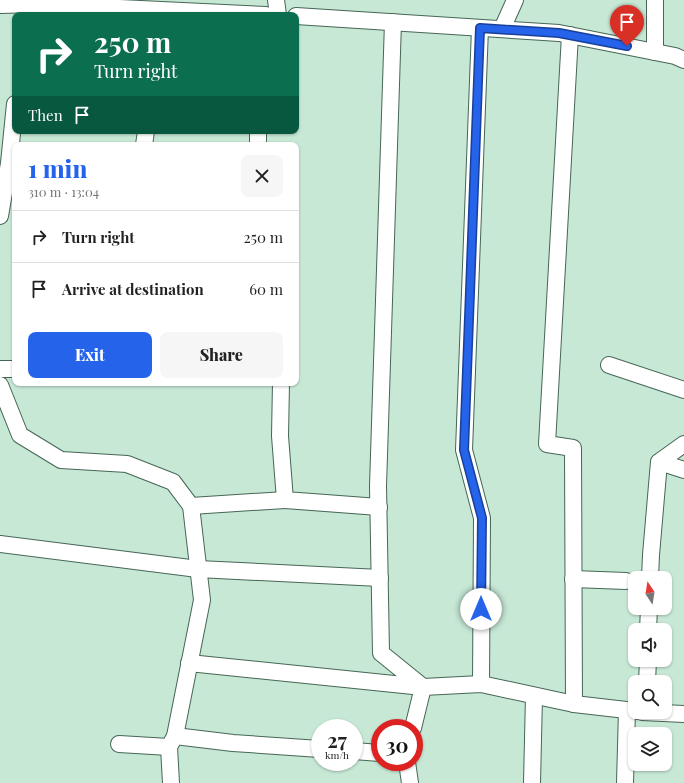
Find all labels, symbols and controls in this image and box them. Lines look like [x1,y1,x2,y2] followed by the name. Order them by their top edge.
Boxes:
[610,5,644,46] pin
[616,11,638,33] icon: arrive
[94,23,171,60] text: 250 m
[28,28,80,80] icon: right
[94,59,177,83] text: Turn right
[71,104,93,126] icon: arrive
[28,105,63,125] text: Then
[28,152,87,184] text: 1 min
[241,155,283,197] button: close
[28,183,99,200] text: 310 m · 13:04
[28,226,50,248] icon: right
[62,227,135,247] text: Turn right
[244,227,283,247] text: 250 m
[28,278,50,300] icon: arrive
[62,279,204,299] text: Arrive at destination
[249,279,283,299] text: 60 m
[28,332,152,378] button: Exit
[160,332,283,378] button: Share
[628,571,672,615] north arrow
[628,571,672,771] map controls
[460,588,502,630] position arrow
[628,623,672,667] button: sound
[628,675,672,719] button: search
[371,719,423,771] speed limit sign: 30
[327,726,347,753] text: 27
[628,727,672,771] button: layers
[325,748,349,762] text: km/h

